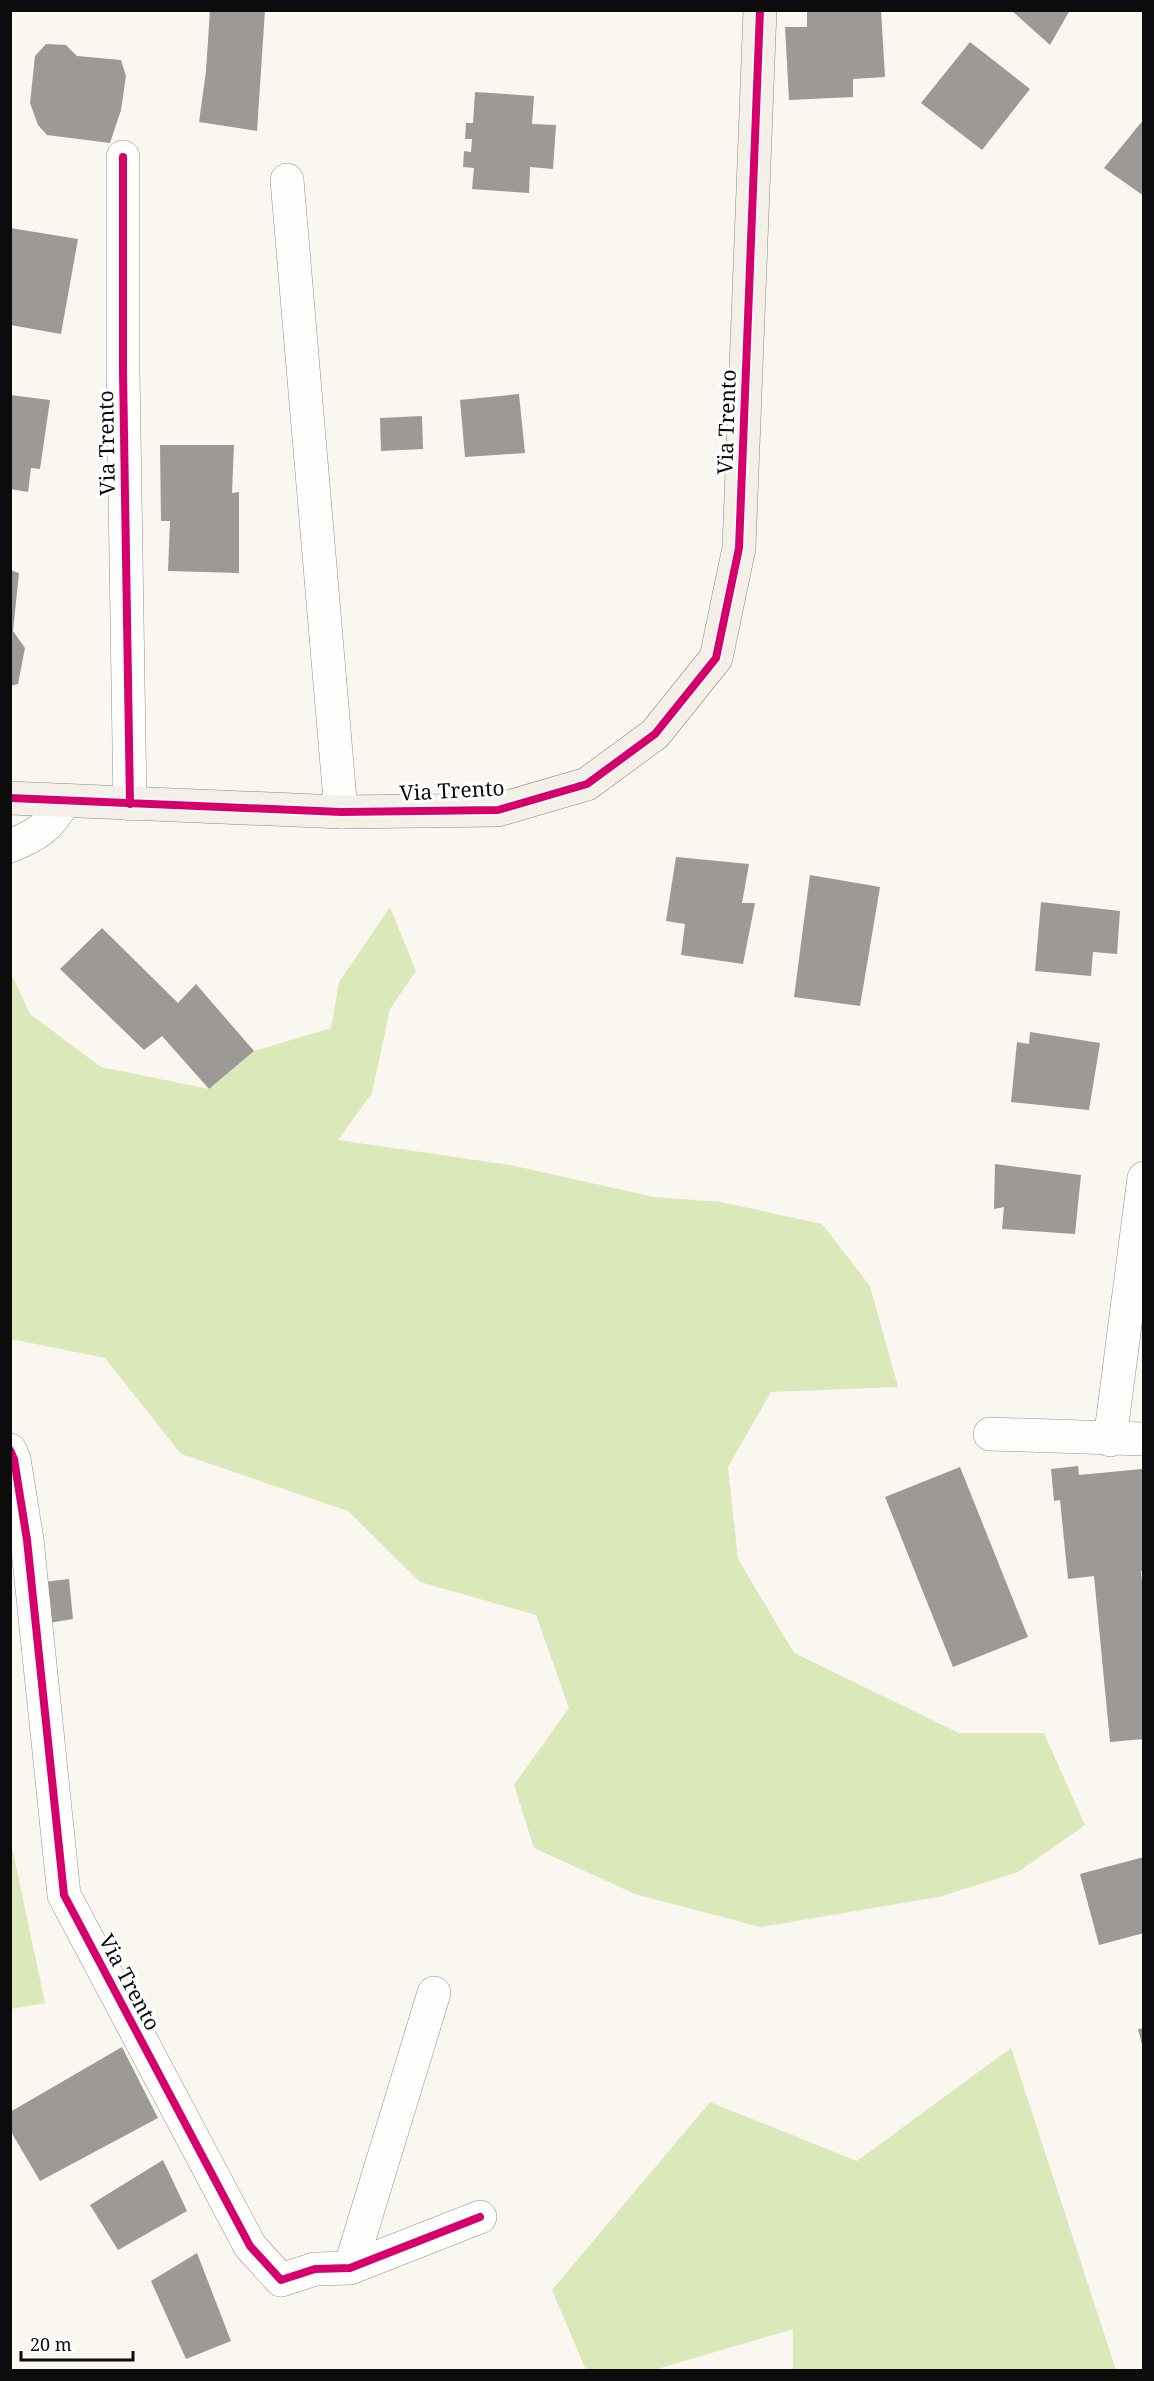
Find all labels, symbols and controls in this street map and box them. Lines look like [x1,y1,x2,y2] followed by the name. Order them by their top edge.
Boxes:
[710,369,742,475] street label: Via Trento
[91,390,121,496] street label: Via Trento
[399,773,505,807] street label: Via Trento
[93,1929,167,2035] street label: Via Trento
[21,2324,134,2362] scale bar
[30,2332,72,2356] text: 20 m

